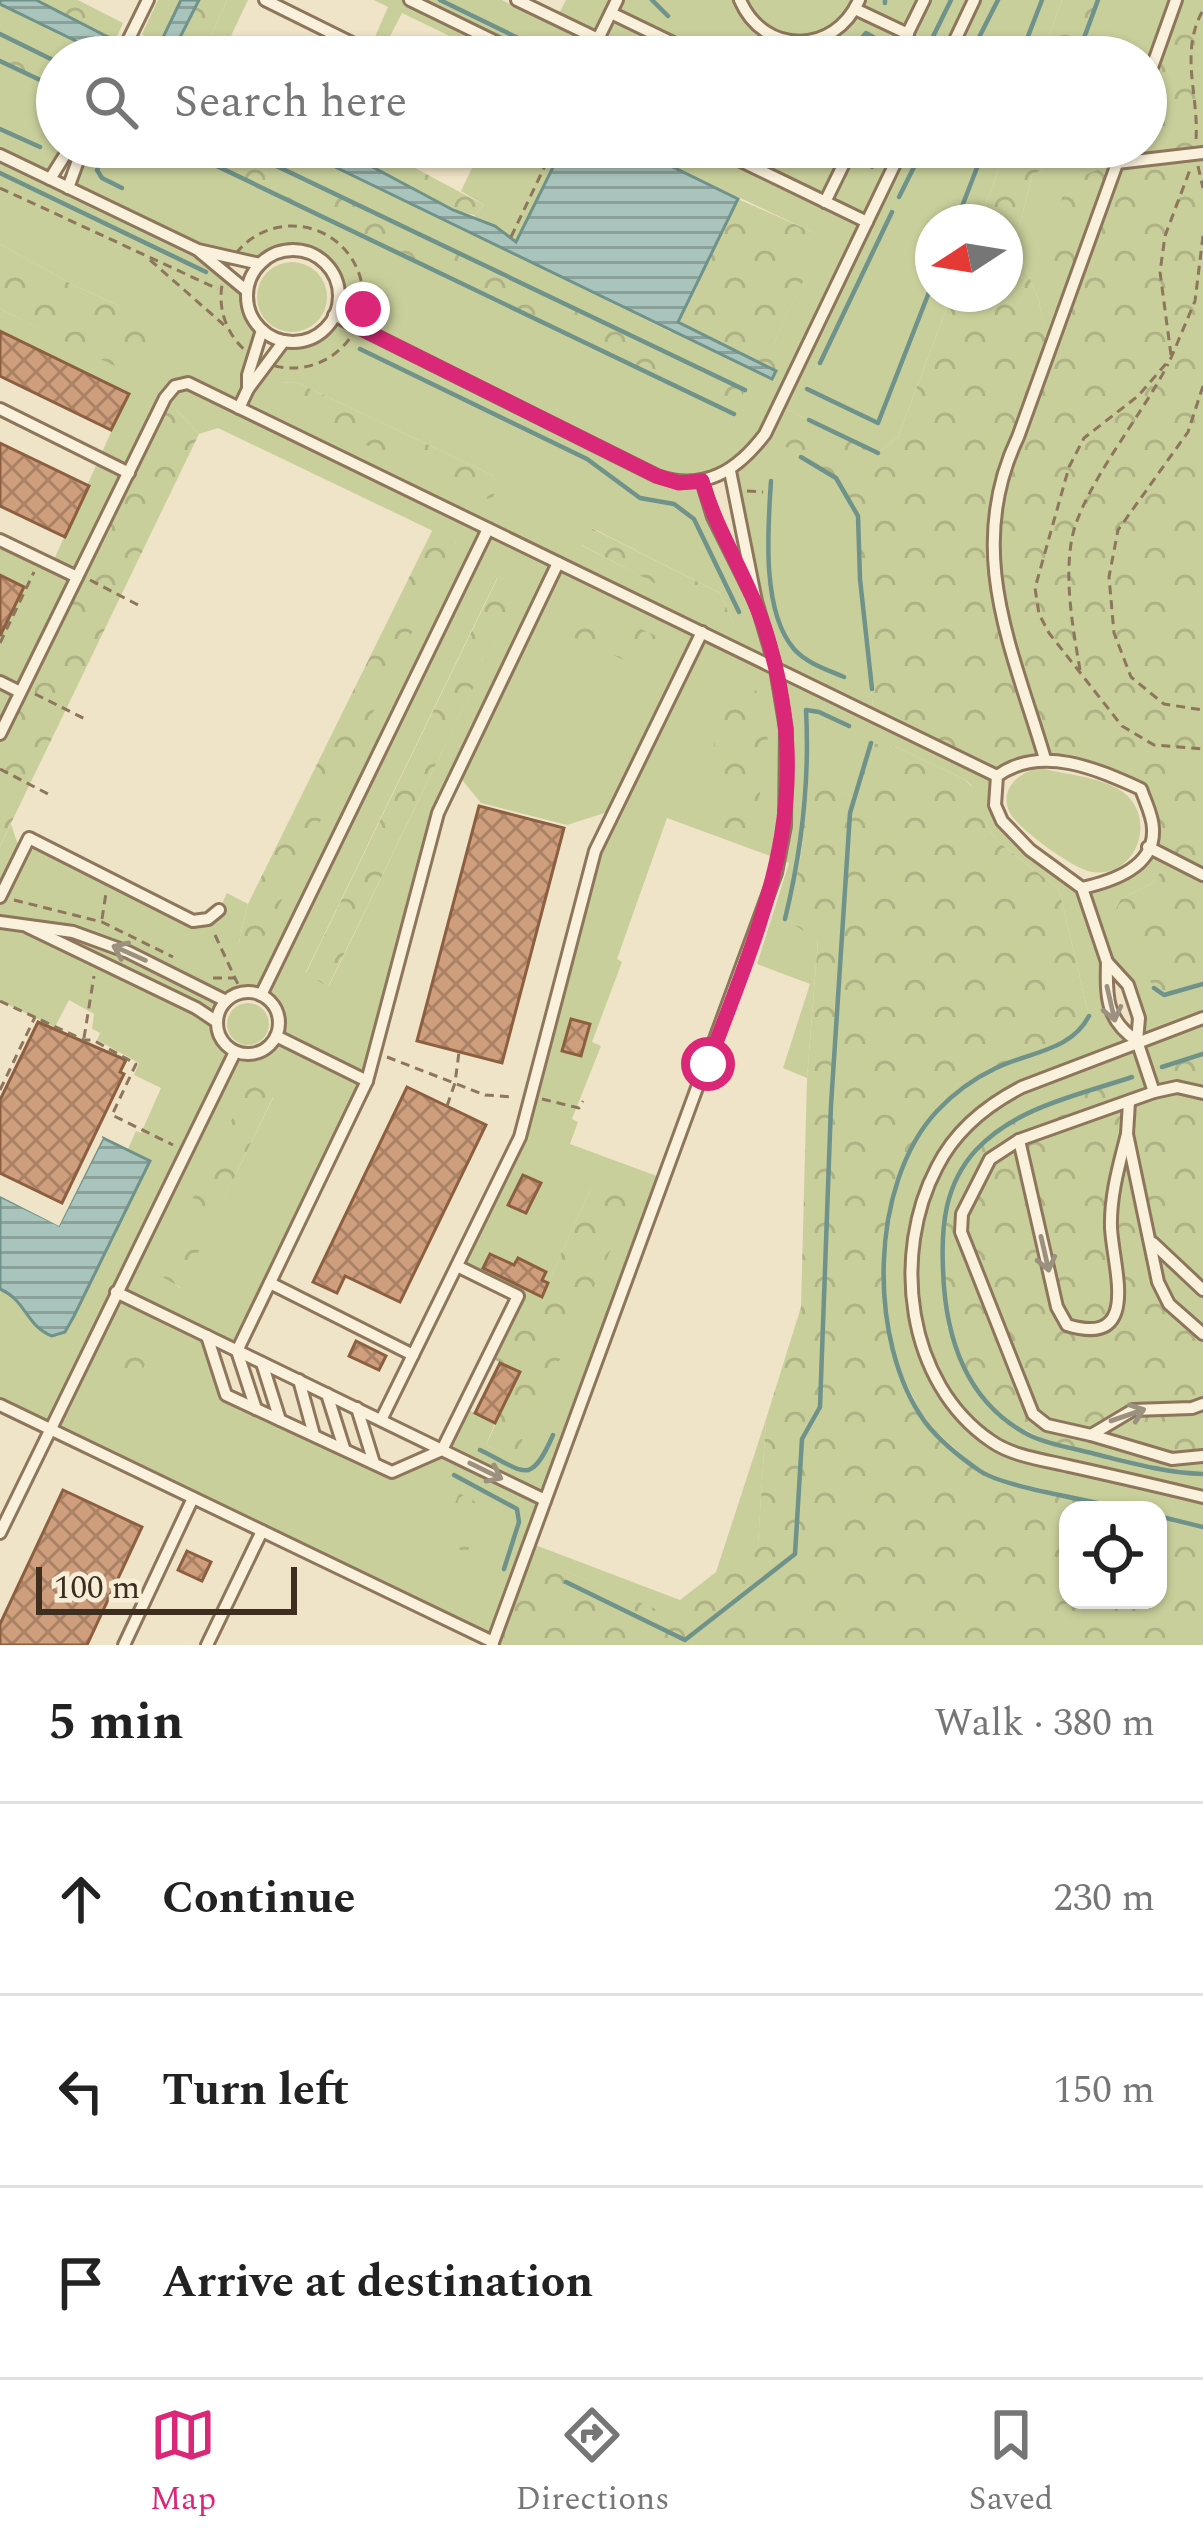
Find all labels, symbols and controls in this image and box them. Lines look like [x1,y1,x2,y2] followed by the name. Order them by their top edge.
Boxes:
[36,36,1167,168] search box
[174,68,407,137] text: Search here
[78,69,144,135] icon: search
[915,204,1023,312] north arrow
[336,282,390,336] route end
[112,941,148,963] one-way arrow
[1101,984,1123,1022] one-way arrow
[681,1037,735,1091] route start
[1035,1234,1058,1272] one-way arrow
[1108,1403,1146,1425] one-way arrow
[467,1461,503,1483] one-way arrow
[1059,1501,1167,1609] map controls
[1059,1501,1167,1609] button: locate
[36,1561,297,1614] scale bar
[54,1563,140,1613] text: 100 m
[48,1684,184,1762] text: 5 min
[934,1694,1155,1753] text: Walk · 380 m
[162,1864,355,1933] text: Continue
[48,1866,114,1932] icon: ahead
[1053,1869,1155,1928] text: 230 m
[162,2056,349,2125] text: Turn left
[48,2058,114,2124] icon: left
[1053,2061,1155,2120] text: 150 m
[162,2248,593,2317] text: Arrive at destination
[48,2250,114,2316] icon: arrive
[150,2402,216,2524] tab: Map
[515,2402,669,2524] tab: Directions
[969,2402,1053,2524] tab: Saved

